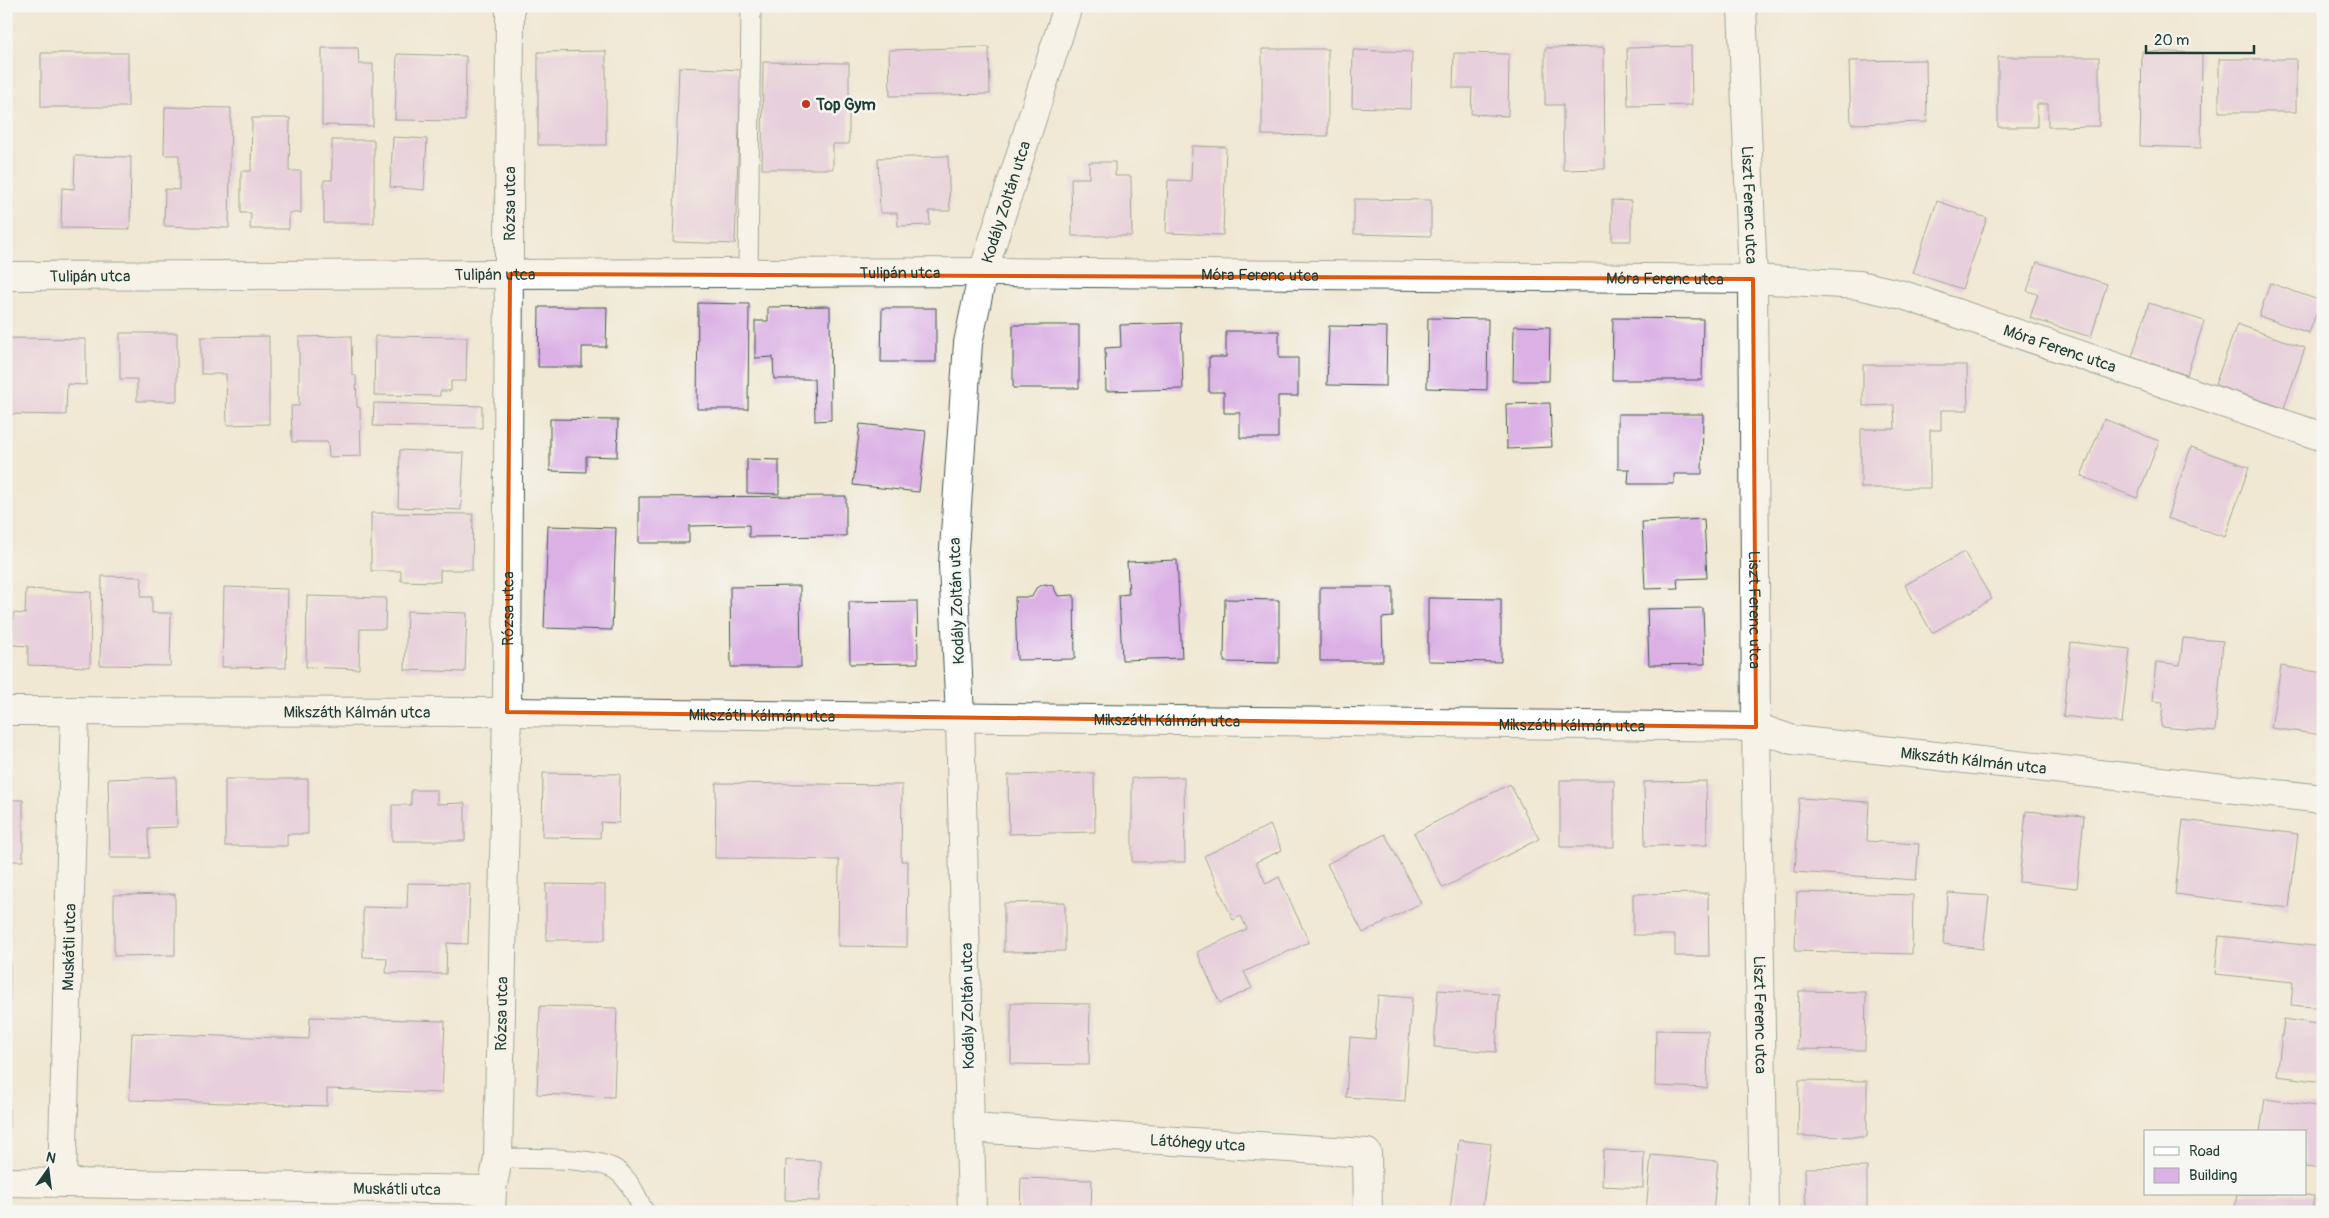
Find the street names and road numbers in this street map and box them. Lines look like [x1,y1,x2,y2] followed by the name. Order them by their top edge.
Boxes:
[978,139,1035,266] street label: Kodály Zoltán utca
[1737,145,1761,264] street label: Liszt Ferenc utca
[500,166,520,241] street label: Rózsa utca
[860,263,940,284] street label: Tulipán utca
[455,265,535,285] street label: Tulipán utca
[1201,265,1319,286] street label: Móra Ferenc utca
[50,266,130,287] street label: Tulipán utca
[1606,269,1724,290] street label: Móra Ferenc utca
[2001,321,2119,377] street label: Móra Ferenc utca
[945,537,969,665] street label: Kodály Zoltán utca
[1744,551,1765,669] street label: Liszt Ferenc utca
[498,571,519,646] street label: Rózsa utca
[284,703,430,723] street label: Mikszáth Kálmán utca
[688,705,835,727] street label: Mikszáth Kálmán utca
[1093,710,1240,732] street label: Mikszáth Kálmán utca
[1498,715,1645,737] street label: Mikszáth Kálmán utca
[1899,743,2048,779] street label: Mikszáth Kálmán utca
[58,903,81,991] street label: Muskátli utca
[957,942,979,1070] street label: Kodály Zoltán utca
[1749,956,1771,1074] street label: Liszt Ferenc utca
[491,976,513,1051] street label: Rózsa utca
[1149,1130,1246,1156] street label: Látóhegy utca
[353,1179,441,1200] street label: Muskátli utca

